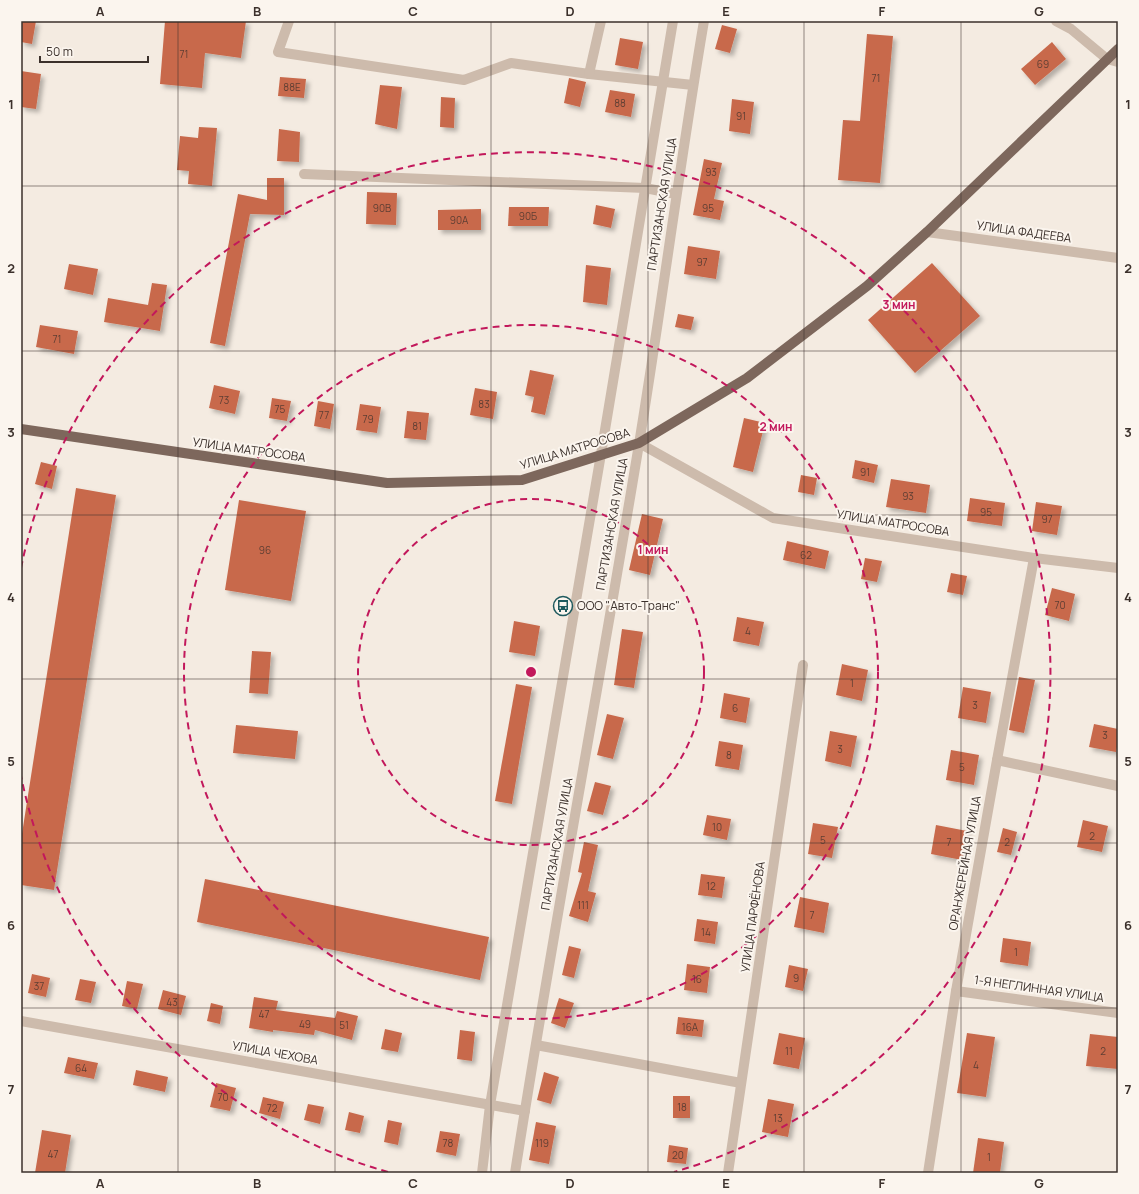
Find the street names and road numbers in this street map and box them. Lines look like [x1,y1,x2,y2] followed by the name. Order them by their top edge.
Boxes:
[643,136,680,272] street label: ПАРТИЗАНСКАЯ УЛИЦА
[976,216,1073,247] street label: УЛИЦА ФАДЕЕВА
[518,424,632,473] street label: УЛИЦА МАТРОСОВА
[191,433,307,466] street label: УЛИЦА МАТРОСОВА
[591,456,632,591] street label: ПАРТИЗАНСКАЯ УЛИЦА
[835,505,951,540] street label: УЛИЦА МАТРОСОВА
[536,776,577,911] street label: ПАРТИЗАНСКАЯ УЛИЦА
[944,794,985,932] street label: ОРАНЖЕРЕЙНАЯ УЛИЦА
[736,860,769,974] street label: УЛИЦА ПАРФЁНОВА
[973,971,1105,1006] street label: 1-Я НЕГЛИННАЯ УЛИЦА
[231,1037,320,1069] street label: УЛИЦА ЧЕХОВА

